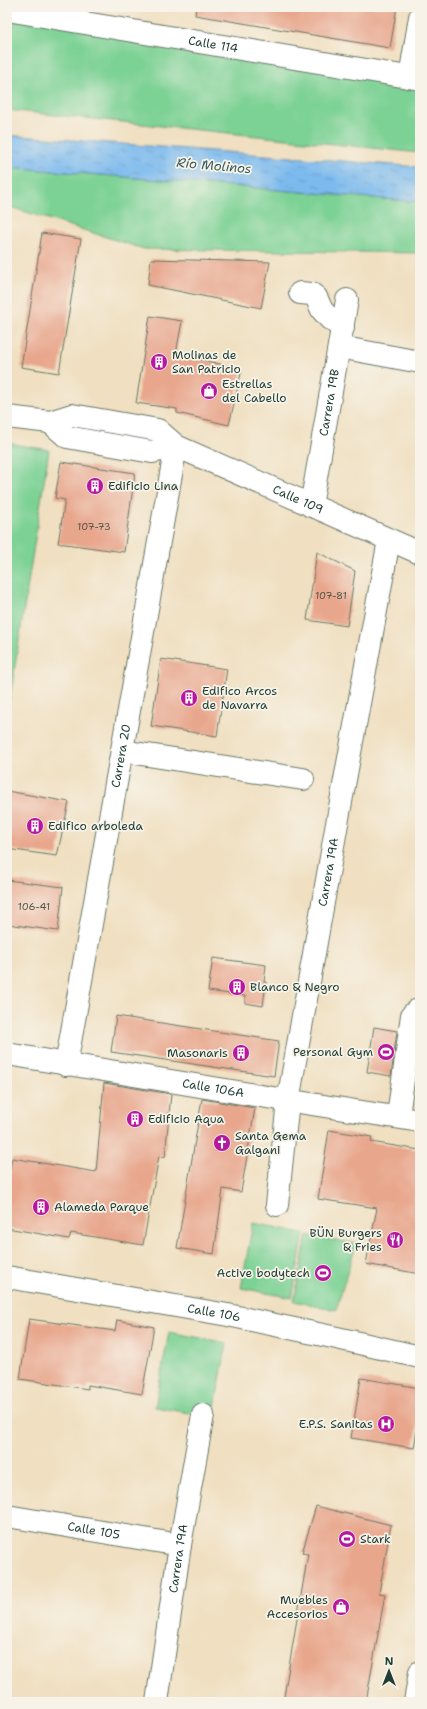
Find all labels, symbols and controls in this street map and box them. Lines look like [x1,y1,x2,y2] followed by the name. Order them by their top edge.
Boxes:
[187,32,239,56] street label: Calle 114
[176,154,252,177] water label: Río Molinos
[172,347,241,377] place label: Molinas de San Patricio
[149,352,169,372] building icon: Molinas de San Patricio
[315,368,343,437] street label: Carrera 19B
[222,376,287,406] place label: Estrellas del Cabello
[199,381,219,401] shop icon: Estrellas del Cabello
[85,476,105,496] building icon: Edificio Lina
[108,478,179,494] place label: Edificio Lina
[270,481,326,518] street label: Calle 109
[77,520,111,533] house number: 107-73
[315,589,347,602] house number: 107-81
[202,683,277,713] place label: Edifico Arcos de Navarra
[179,688,199,708] building icon: Edifico Arcos de Navarra
[107,723,134,789] street label: Carrera 20
[25,816,45,836] building icon: Edifico arboleda
[48,818,144,834] place label: Edifico arboleda
[314,836,342,908] street label: Carrera 19A
[18,900,50,913] house number: 106-41
[227,977,247,997] building icon: Blanco & Negro
[250,979,340,995] place label: Blanco & Negro
[376,1042,396,1062] sports icon: Personal Gym
[231,1043,251,1063] building icon: Masonaris
[293,1044,373,1060] place label: Personal Gym
[167,1045,228,1061] place label: Masonaris
[181,1075,246,1101] street label: Calle 106A
[125,1109,145,1129] building icon: Edificio Aqua
[148,1111,225,1127] place label: Edificio Aqua
[235,1128,307,1158] place label: Santa Gema Galgani
[212,1133,232,1153] church icon: Santa Gema Galgani
[31,1197,51,1217] building icon: Alameda Parque
[54,1199,149,1215] place label: Alameda Parque
[310,1225,382,1255] place label: BÜN Burgers & Fries
[385,1230,405,1250] restaurant icon: BÜN Burgers & Fries
[313,1263,333,1283] sports icon: Active bodytech
[217,1265,310,1281] place label: Active bodytech
[186,1300,242,1325] street label: Calle 106
[376,1414,396,1434] hospital icon: E.P.S. Sanitas
[299,1416,373,1432] place label: E.P.S. Sanitas
[66,1518,121,1543] street label: Calle 105
[165,1523,192,1594] street label: Carrera 19A
[337,1529,357,1549] sports icon: Stark
[360,1531,391,1547] place label: Stark
[267,1592,328,1622] place label: Muebles Accesorios
[331,1597,351,1617] shop icon: Muebles Accesorios
[369,1651,409,1691] north arrow
[385,1654,394,1669] text: N

